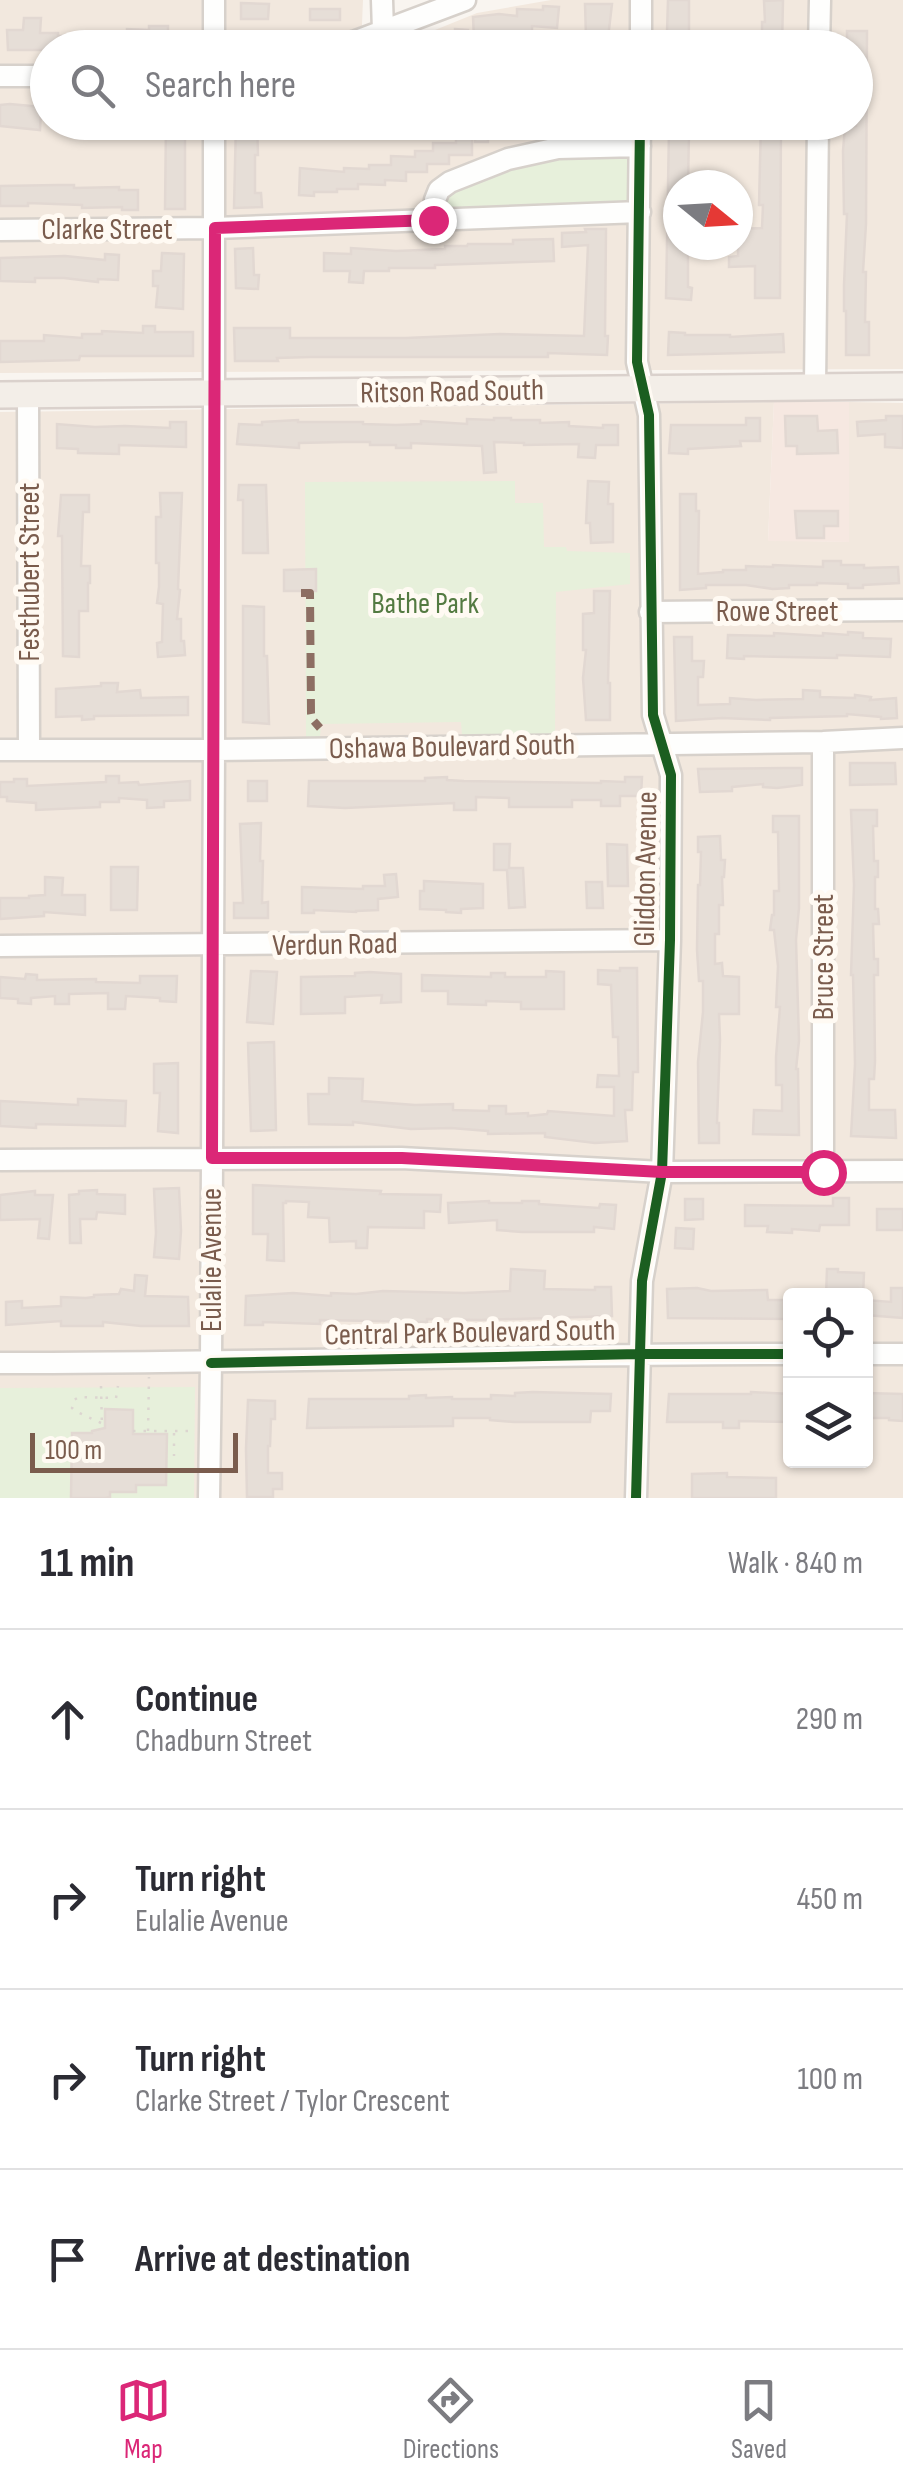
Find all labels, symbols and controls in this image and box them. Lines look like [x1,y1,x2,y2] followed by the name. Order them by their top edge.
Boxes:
[30,30,873,140] search box
[65,58,120,113] icon: search
[145,63,296,108] text: Search here
[663,170,753,260] north arrow
[411,198,457,244] route end
[41,212,173,248] street label: Clarke Street
[360,372,544,412] street label: Ritson Road South
[12,482,48,662] street label: Festhubert Street
[371,586,479,622] park label: Bathe Park
[716,594,838,630] street label: Rowe Street
[329,727,575,767] street label: Oshawa Boulevard South
[627,791,665,947] street label: Gliddon Avenue
[806,894,842,1020] street label: Bruce Street
[272,926,398,964] street label: Verdun Road
[801,1150,847,1196] route start
[194,1188,230,1332] street label: Eulalie Avenue
[783,1288,873,1468] map controls
[783,1288,873,1378] button: locate
[324,1312,616,1354] street label: Central Park Boulevard South
[783,1378,873,1468] button: layers
[30,1428,238,1472] scale bar
[45,1434,102,1467] text: 100 m
[40,1538,135,1589] text: 11 min
[728,1544,863,1583] text: Walk · 840 m
[135,1677,258,1722] text: Continue
[40,1692,95,1747] icon: ahead
[796,1700,863,1739] text: 290 m
[135,1722,312,1761] text: Chadburn Street
[135,1857,266,1902] text: Turn right
[40,1872,95,1927] icon: right
[797,1880,863,1919] text: 450 m
[135,1902,289,1941] text: Eulalie Avenue
[135,2037,266,2082] text: Turn right
[40,2052,95,2107] icon: right
[798,2060,863,2099] text: 100 m
[135,2082,450,2121] text: Clarke Street / Tylor Crescent
[40,2232,95,2287] icon: arrive
[135,2237,410,2282] text: Arrive at destination
[116,2373,171,2466] tab: Map
[403,2373,499,2466] tab: Directions
[731,2373,787,2466] tab: Saved

